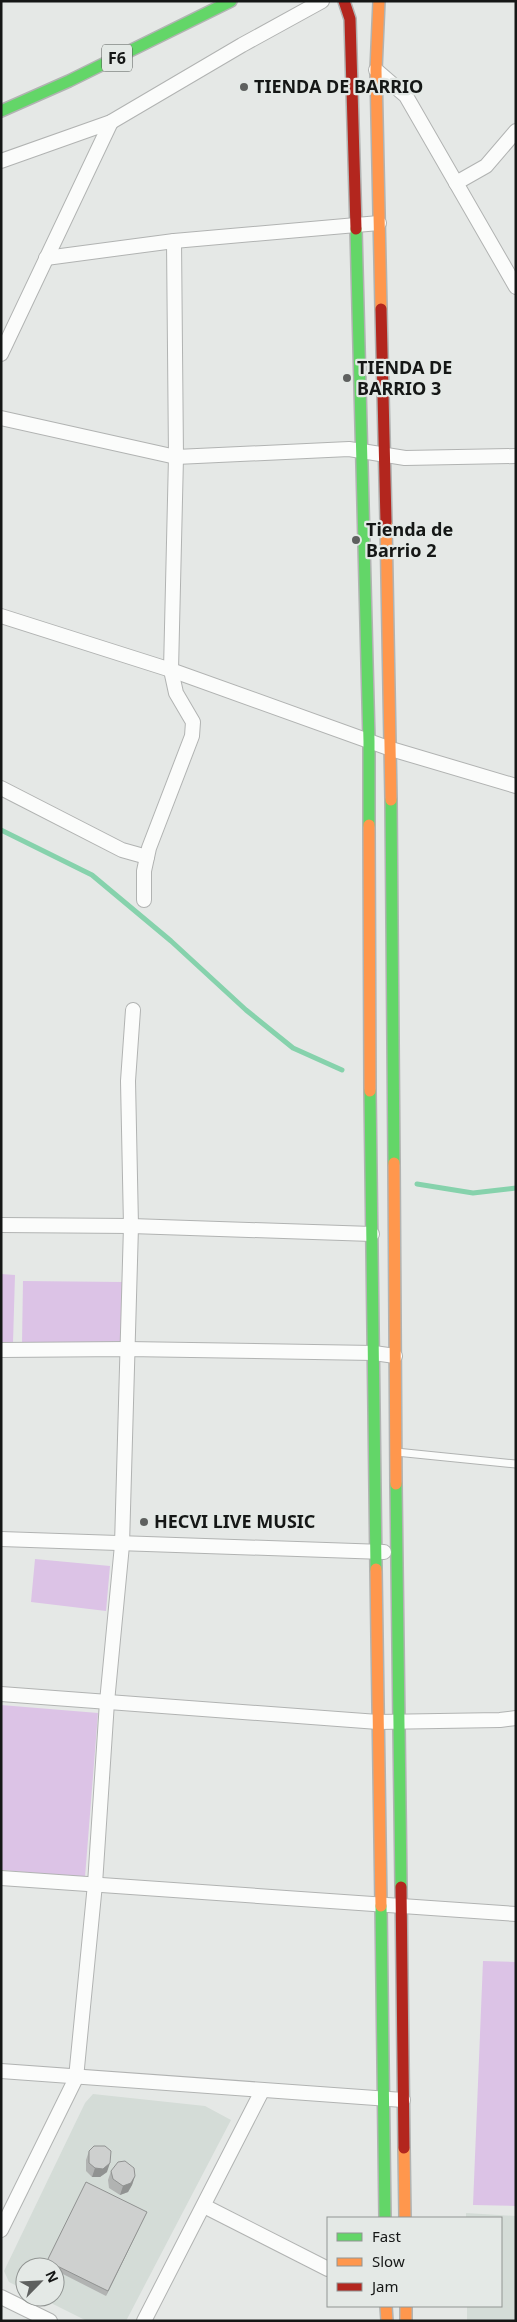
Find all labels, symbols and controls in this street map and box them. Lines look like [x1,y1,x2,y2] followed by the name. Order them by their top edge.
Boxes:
[102,44,132,72] road number: F6
[254,74,423,98] place label: TIENDA DE BARRIO
[238,81,250,93] marker: TIENDA DE BARRIO
[357,355,452,400] place label: TIENDA DE BARRIO 3
[341,372,353,384] marker: TIENDA DE BARRIO 3
[366,517,453,562] place label: Tienda de Barrio 2
[350,534,362,546] marker: Tienda de Barrio 2
[154,1509,315,1533] place label: HECVI LIVE MUSIC
[138,1516,150,1528] marker: HECVI LIVE MUSIC
[327,2217,502,2307] legend
[372,2226,401,2246] text: Fast
[372,2251,405,2271] text: Slow
[15,2257,65,2307] north arrow
[41,2267,63,2286] text: N
[370,2276,399,2296] text: Jam

